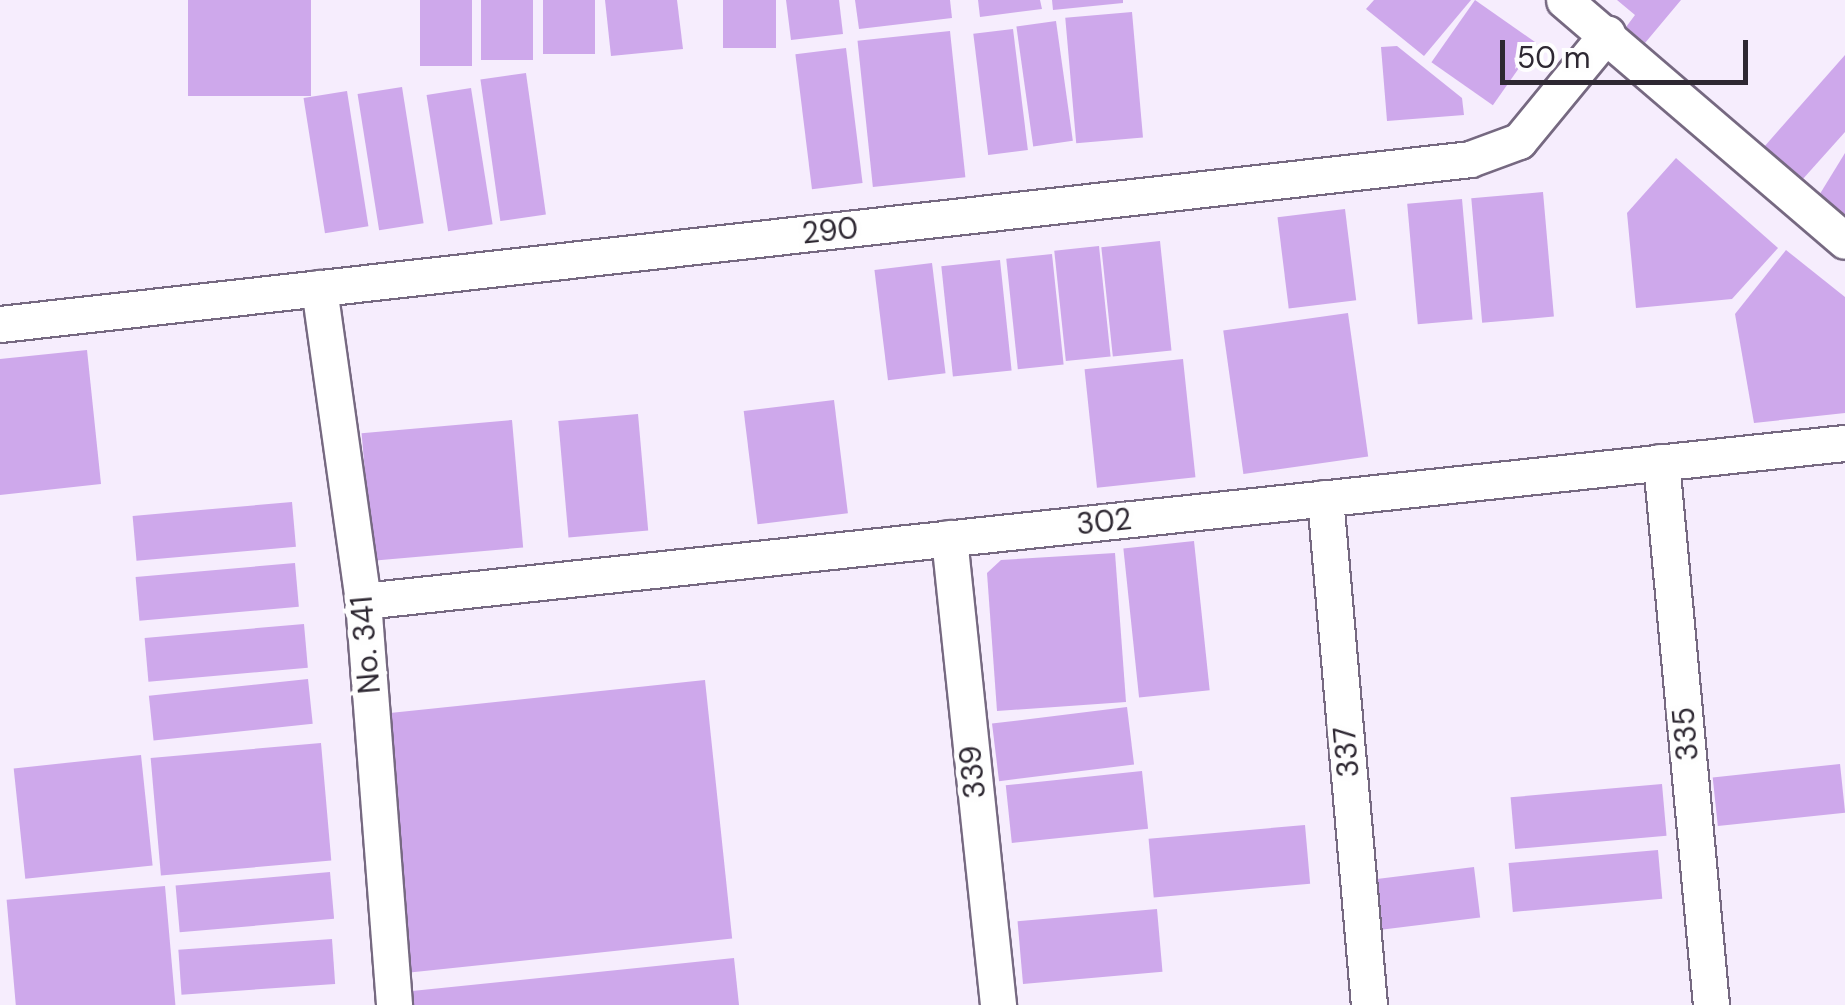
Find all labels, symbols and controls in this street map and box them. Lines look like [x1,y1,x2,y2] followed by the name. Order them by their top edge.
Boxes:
[1505,20,1752,82] scale bar
[1517,38,1591,77] text: 50 m
[800,210,860,252] street label: 290
[1075,501,1133,543] street label: 302
[344,595,388,695] street label: No. 341
[1666,706,1706,762] street label: 335
[1327,725,1367,779] street label: 337
[952,744,994,800] street label: 339

